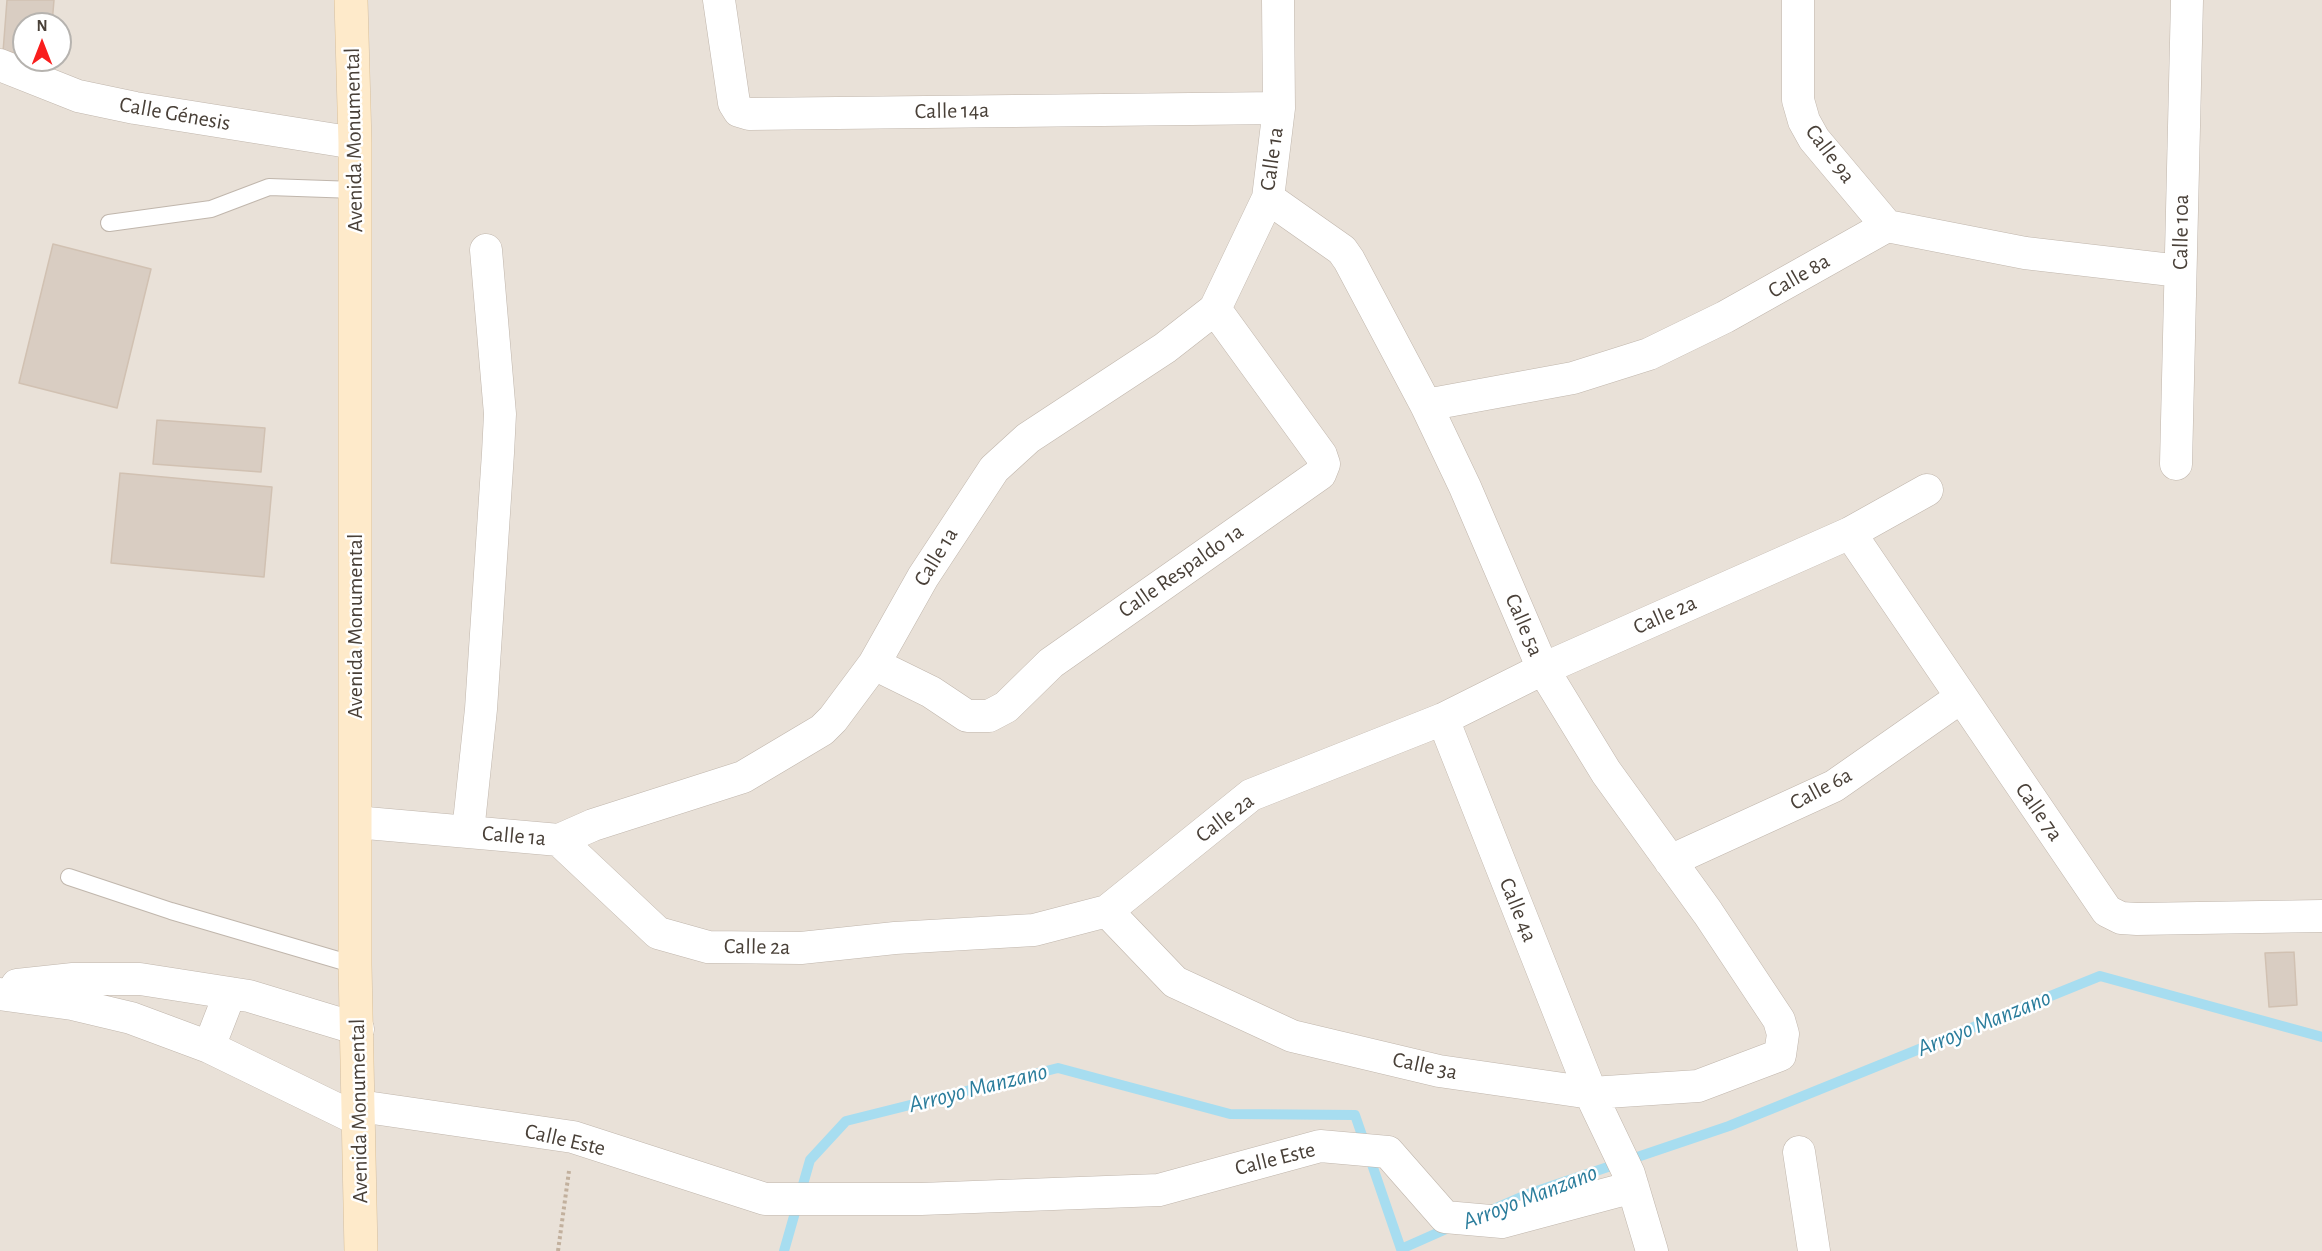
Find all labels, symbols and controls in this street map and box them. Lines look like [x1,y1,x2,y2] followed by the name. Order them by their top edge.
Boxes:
[12,12,72,72] north arrow
[36,18,48,34] text: N
[339,47,369,233] street label: Avenida Monumental
[117,91,233,137] street label: Calle Génesis
[914,97,990,125] street label: Calle 14a
[1799,119,1861,189] street label: Calle 9a
[1254,125,1290,193] street label: Calle 1a
[2167,194,2195,270] street label: Calle 10a
[1763,248,1835,304] street label: Calle 8a
[1114,518,1248,624] street label: Calle Respaldo 1a
[908,523,964,591] street label: Calle 1a
[342,534,368,718] street label: Avenida Monumental
[1629,589,1701,641] street label: Calle 2a
[1499,590,1549,660] street label: Calle 5a
[1785,762,1857,816] street label: Calle 6a
[2009,778,2069,846] street label: Calle 7a
[1191,787,1259,849] street label: Calle 2a
[481,820,547,852] street label: Calle 1a
[1493,874,1543,946] street label: Calle 4a
[724,933,790,961] street label: Calle 2a
[1913,983,2055,1063] water label: Arroyo Manzano
[344,1018,374,1204] street label: Avenida Monumental
[1390,1046,1460,1086] street label: Calle 3a
[906,1057,1050,1119] water label: Arroyo Manzano
[522,1118,608,1162] street label: Calle Este
[1232,1136,1318,1182] street label: Calle Este
[1459,1158,1601,1236] water label: Arroyo Manzano

